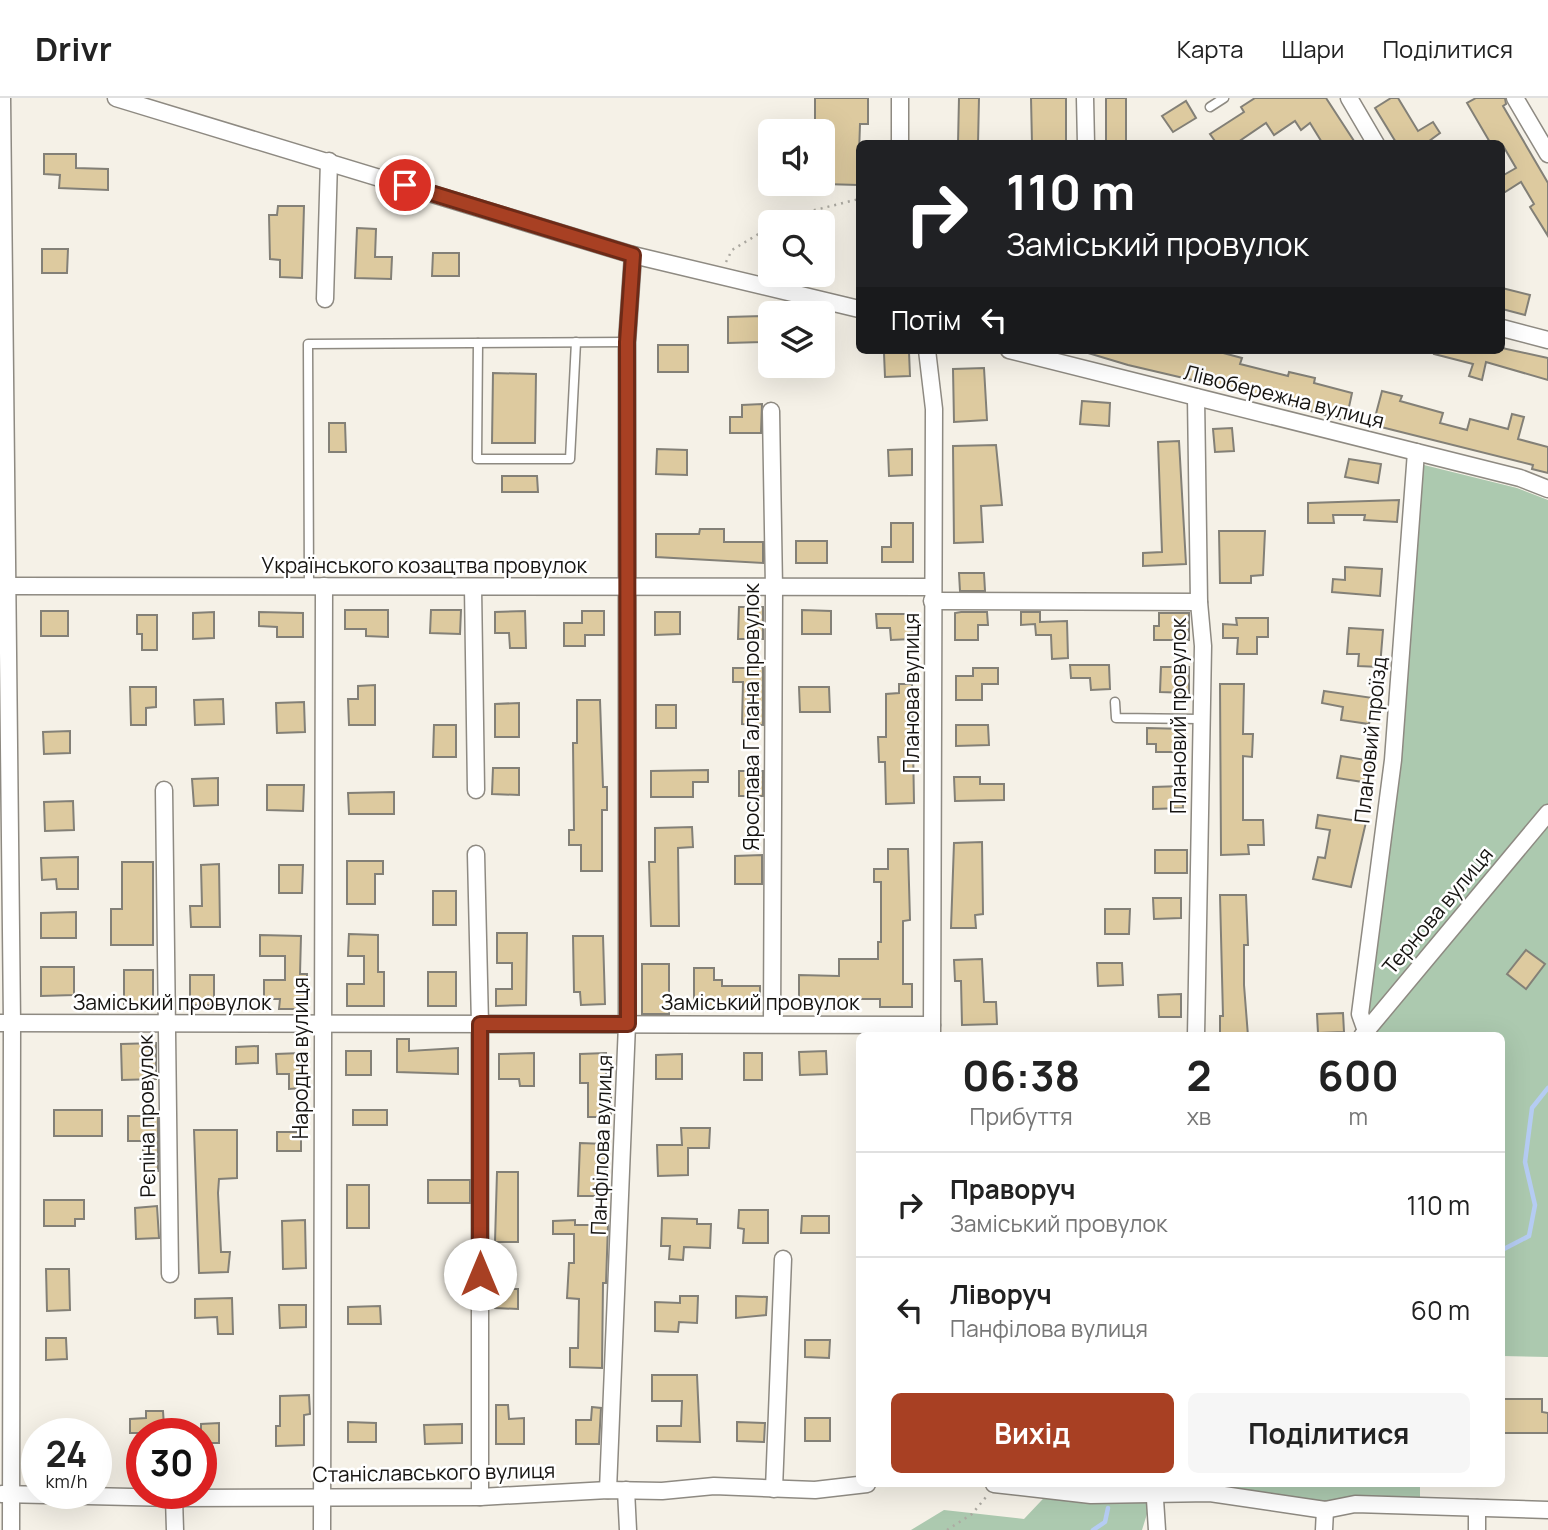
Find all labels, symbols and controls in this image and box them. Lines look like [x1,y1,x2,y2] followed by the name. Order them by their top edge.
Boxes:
[35,26,112,71] text: Drivr
[1177,32,1244,65] text: Карта
[1282,32,1344,65] text: Шари
[1382,32,1513,65] text: Поділитися
[758,119,835,378] map controls
[758,119,835,196] button: sound
[375,155,435,215] pin
[1006,158,1135,225] text: 110 m
[386,166,424,204] icon: arrive
[891,168,982,259] icon: right
[758,210,835,287] button: search
[1006,222,1309,266] text: Заміський провулок
[758,301,835,378] button: layers
[975,301,1013,339] icon: left
[891,302,961,338] text: Потім
[1181,358,1387,434] street label: Лівобережна вулиця
[261,551,587,579] street label: Українського козацтва провулок
[737,583,765,851] street label: Ярослава Галана провулок
[897,613,925,773] street label: Планова вулиця
[1164,617,1192,814] street label: Плановий провулок
[1347,655,1393,825] street label: Плановий проїзд
[1376,841,1499,980] street label: Тернова вулиця
[286,977,314,1139] street label: Народна вулиця
[73,988,272,1016] street label: Заміський провулок
[661,988,860,1016] street label: Заміський провулок
[131,1034,161,1198] street label: Рєпіна провулок
[962,1046,1080,1104] text: 06:38
[1186,1046,1211,1104] text: 2
[1318,1046,1399,1104] text: 600
[584,1054,618,1236] street label: Панфілова вулиця
[970,1100,1073,1132] text: Прибуття
[1187,1100,1211,1132] text: хв
[1348,1100,1368,1132] text: m
[950,1171,1075,1207] text: Праворуч
[891,1186,929,1224] icon: right
[1407,1187,1470,1223] text: 110 m
[950,1207,1168,1239] text: Заміський провулок
[443,1237,517,1311] position arrow
[950,1276,1052,1312] text: Ліворуч
[891,1291,929,1329] icon: left
[1411,1292,1470,1328] text: 60 m
[950,1312,1148,1344] text: Панфілова вулиця
[891,1393,1174,1473] button: Вихід
[1188,1393,1470,1473] button: Поділитися
[126,1418,217,1509] speed limit sign: 30
[46,1430,87,1478] text: 24
[312,1456,556,1488] street label: Станіславського вулиця
[46,1469,87,1493] text: km/h

